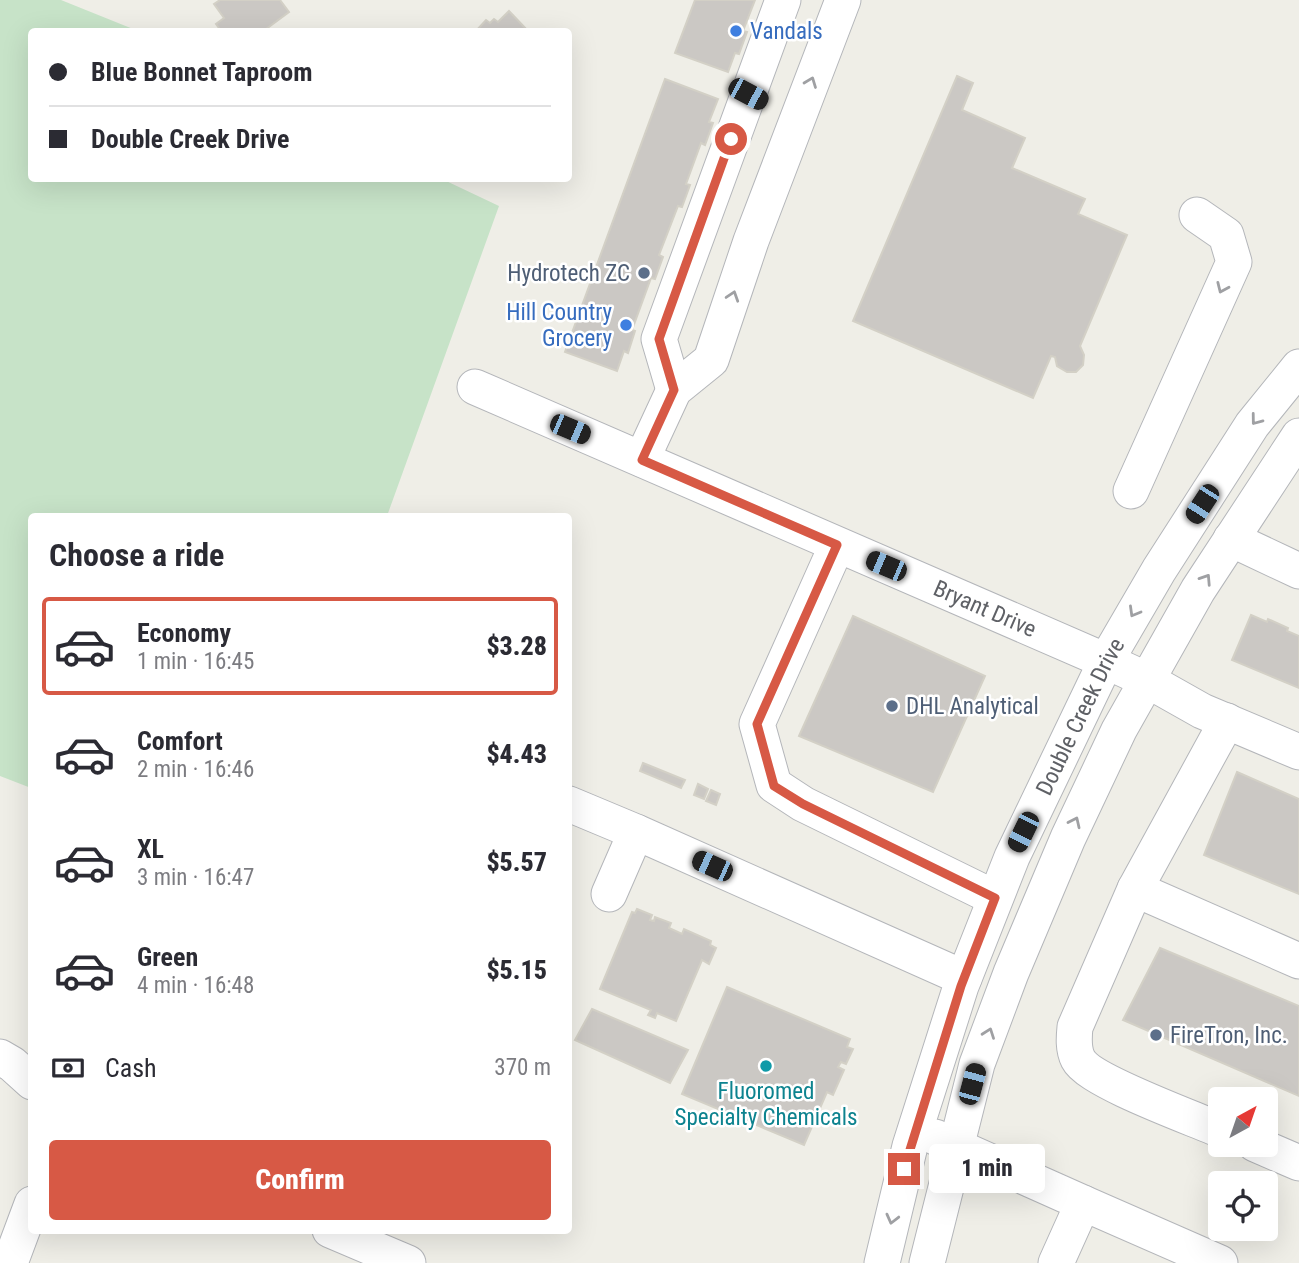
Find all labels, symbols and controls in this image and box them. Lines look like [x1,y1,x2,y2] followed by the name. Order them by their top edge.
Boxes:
[750,18,823,45] place label: Vandals
[728,23,744,39] marker: Vandals
[91,57,313,87] text: Blue Bonnet Taproom
[725,75,772,113] car
[803,77,817,89] one-way arrow
[715,123,747,155] route start
[91,124,290,154] text: Double Creek Drive
[507,260,630,287] place label: Hydrotech ZC
[636,265,652,281] marker: Hydrotech ZC
[1217,281,1231,293] one-way arrow
[725,290,739,302] one-way arrow
[506,299,612,352] place label: Hill Country Grocery
[618,317,634,333] marker: Hill Country Grocery
[547,411,594,447] car
[1252,413,1265,425] one-way arrow
[1182,481,1223,527] car
[49,536,224,574] text: Choose a ride
[863,548,910,584] car
[1197,573,1210,586] one-way arrow
[929,574,1041,643] street label: Bryant Drive
[1129,605,1142,618] one-way arrow
[53,615,116,678] icon: car
[137,618,231,648] text: Economy
[486,631,547,661] text: $3.28
[1030,633,1130,799] street label: Double Creek Drive
[137,648,254,675] text: 1 min · 16:45
[906,693,1039,720] place label: DHL Analytical
[884,698,900,714] marker: DHL Analytical
[53,723,116,786] icon: car
[137,726,223,756] text: Comfort
[486,739,547,769] text: $4.43
[137,756,254,783] text: 2 min · 16:46
[1005,809,1042,855] car
[1067,817,1081,829] one-way arrow
[53,831,116,894] icon: car
[137,834,164,864] text: XL
[486,847,547,877] text: $5.57
[689,848,736,884] car
[137,864,254,891] text: 3 min · 16:47
[53,939,116,1002] icon: car
[137,942,198,972] text: Green
[486,955,547,985] text: $5.15
[137,972,254,999] text: 4 min · 16:48
[1170,1022,1288,1049] place label: FireTron, Inc.
[981,1027,995,1039] one-way arrow
[1148,1027,1164,1043] marker: FireTron, Inc.
[49,1049,87,1087] icon: cash
[105,1053,157,1083] text: Cash
[494,1054,551,1081] text: 370 m
[758,1058,774,1074] marker: Fluoromed Specialty Chemicals
[957,1061,988,1107] car
[675,1078,857,1131] place label: Fluoromed Specialty Chemicals
[1208,1087,1278,1157] north arrow
[1208,1087,1278,1241] map controls
[49,1140,551,1220] button: Confirm
[928,1144,1044,1194] callout: 1 min
[888,1153,920,1185] route end
[961,1155,1013,1182] text: 1 min
[1208,1171,1278,1241] button: locate
[886,1212,900,1224] one-way arrow

